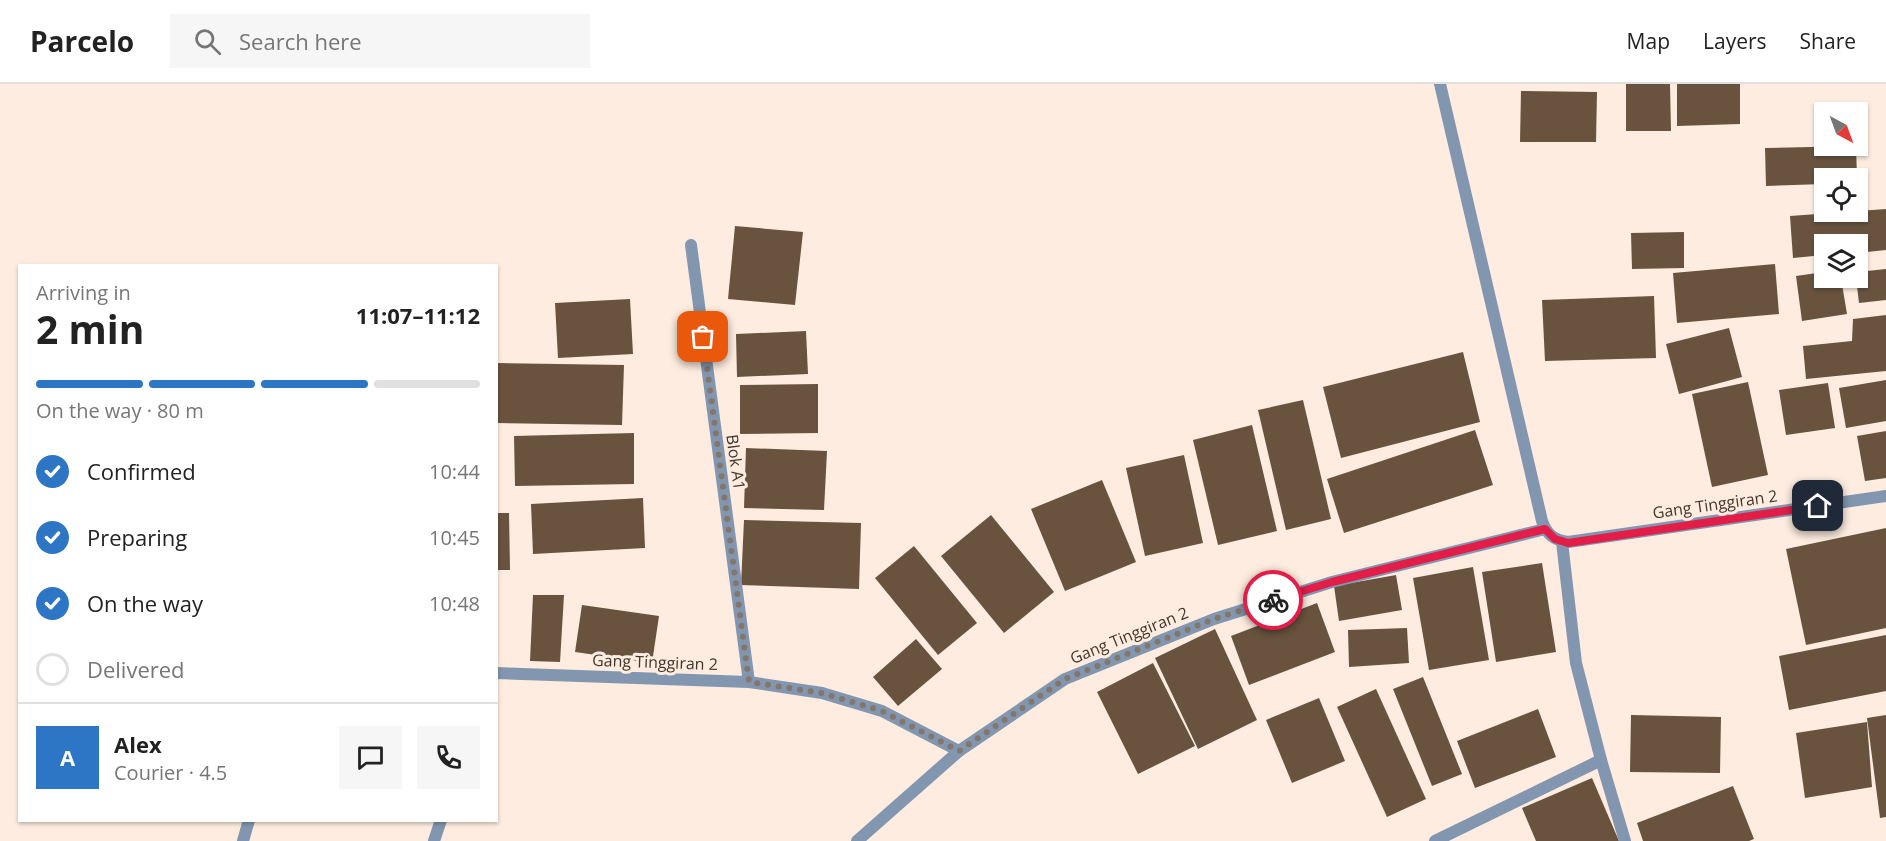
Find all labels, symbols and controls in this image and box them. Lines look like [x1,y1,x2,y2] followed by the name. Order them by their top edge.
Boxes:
[170,14,590,68] search box
[30,22,134,60] text: Parcelo
[191,25,224,58] icon: search
[239,26,362,56] text: Search here
[1627,27,1670,55] text: Map
[1703,27,1767,55] text: Layers
[1800,27,1856,55] text: Share
[1814,102,1868,156] north arrow
[1814,102,1868,288] map controls
[1814,168,1868,222] button: locate
[1814,234,1868,288] button: layers
[36,279,131,306] text: Arriving in
[356,300,480,330] text: 11:07–11:12
[36,302,144,355] text: 2 min
[677,311,728,362] pin
[686,320,719,353] icon: bag
[36,397,204,424] text: On the way · 80 m
[721,433,751,491] street label: Blok A1
[36,455,69,488] icon: check
[87,456,196,486] text: Confirmed
[429,458,480,485] text: 10:44
[1792,480,1843,531] pin
[1651,484,1779,524] street label: Gang Tinggiran 2
[1801,489,1834,522] icon: home
[36,521,69,554] icon: check
[87,522,187,552] text: Preparing
[429,524,480,551] text: 10:45
[1243,570,1303,630] courier
[1257,584,1290,617] icon: bike
[36,587,69,620] icon: check
[87,588,203,618] text: On the way
[429,590,480,617] text: 10:48
[1067,601,1191,669] street label: Gang Tinggiran 2
[592,649,718,675] street label: Gang Tinggiran 2
[87,654,185,684] text: Delivered
[339,726,402,789] button: chat
[417,726,480,789] button: phone
[114,729,162,759] text: Alex
[60,742,75,772] text: A
[114,759,227,786] text: Courier · 4.5

